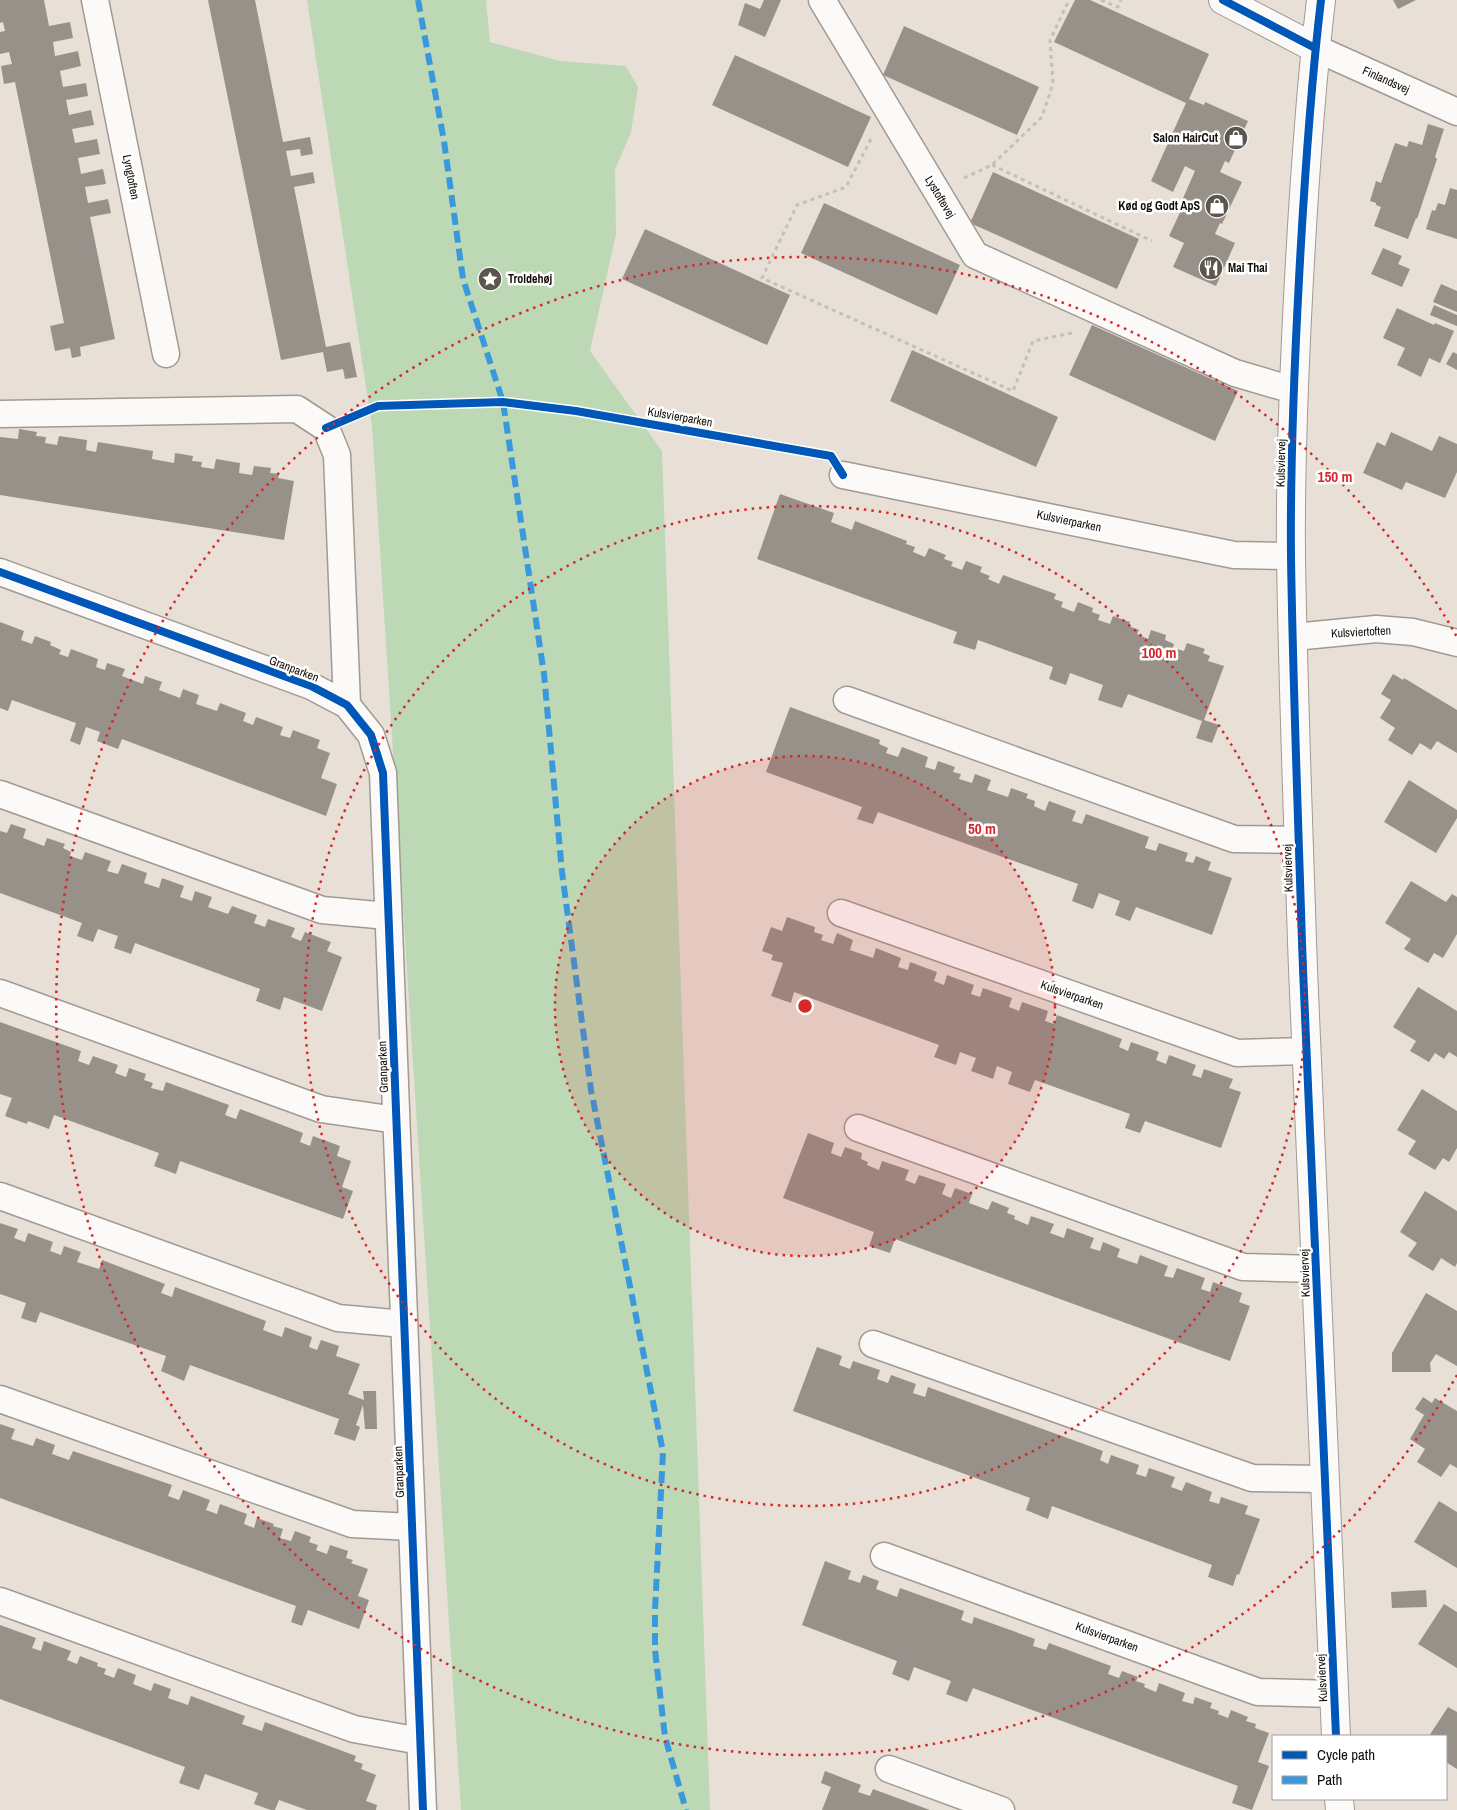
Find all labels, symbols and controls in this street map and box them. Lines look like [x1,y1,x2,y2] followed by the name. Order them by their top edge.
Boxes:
[1360,62,1412,98] street label: Finlandsvej
[1223,125,1249,151] shop icon: Salon HairCut
[1153,130,1219,146] place label: Salon HairCut
[119,153,143,201] street label: Lyngtoften
[921,173,959,221] street label: Lystoftevej
[1204,193,1230,219] shop icon: Kød og Godt ApS
[1118,198,1200,214] place label: Kød og Godt ApS
[1198,255,1224,281] restaurant icon: Mai Thai
[1228,260,1268,276] place label: Mai Thai
[477,266,503,292] place icon: Troldehøj
[508,271,553,287] place label: Troldehøj
[646,403,714,431] street label: Kulsvierparken
[1273,439,1289,487] street label: Kulsviervej
[1318,466,1352,487] text: 150 m
[1035,506,1103,536] street label: Kulsvierparken
[1331,622,1391,642] street label: Kulsviertoften
[1142,642,1176,663] text: 100 m
[267,652,321,686] street label: Granparken
[968,818,996,839] text: 50 m
[1279,844,1297,892] street label: Kulsviervej
[1038,977,1106,1013] street label: Kulsvierparken
[796,997,814,1015] centre of rings
[374,1041,392,1093] street label: Granparken
[1296,1249,1314,1297] street label: Kulsviervej
[390,1446,408,1498] street label: Granparken
[1073,1618,1141,1656] street label: Kulsvierparken
[1313,1654,1331,1702] street label: Kulsviervej
[1272,1735,1447,1800] legend
[1317,1744,1375,1765] text: Cycle path
[1317,1769,1342,1790] text: Path

